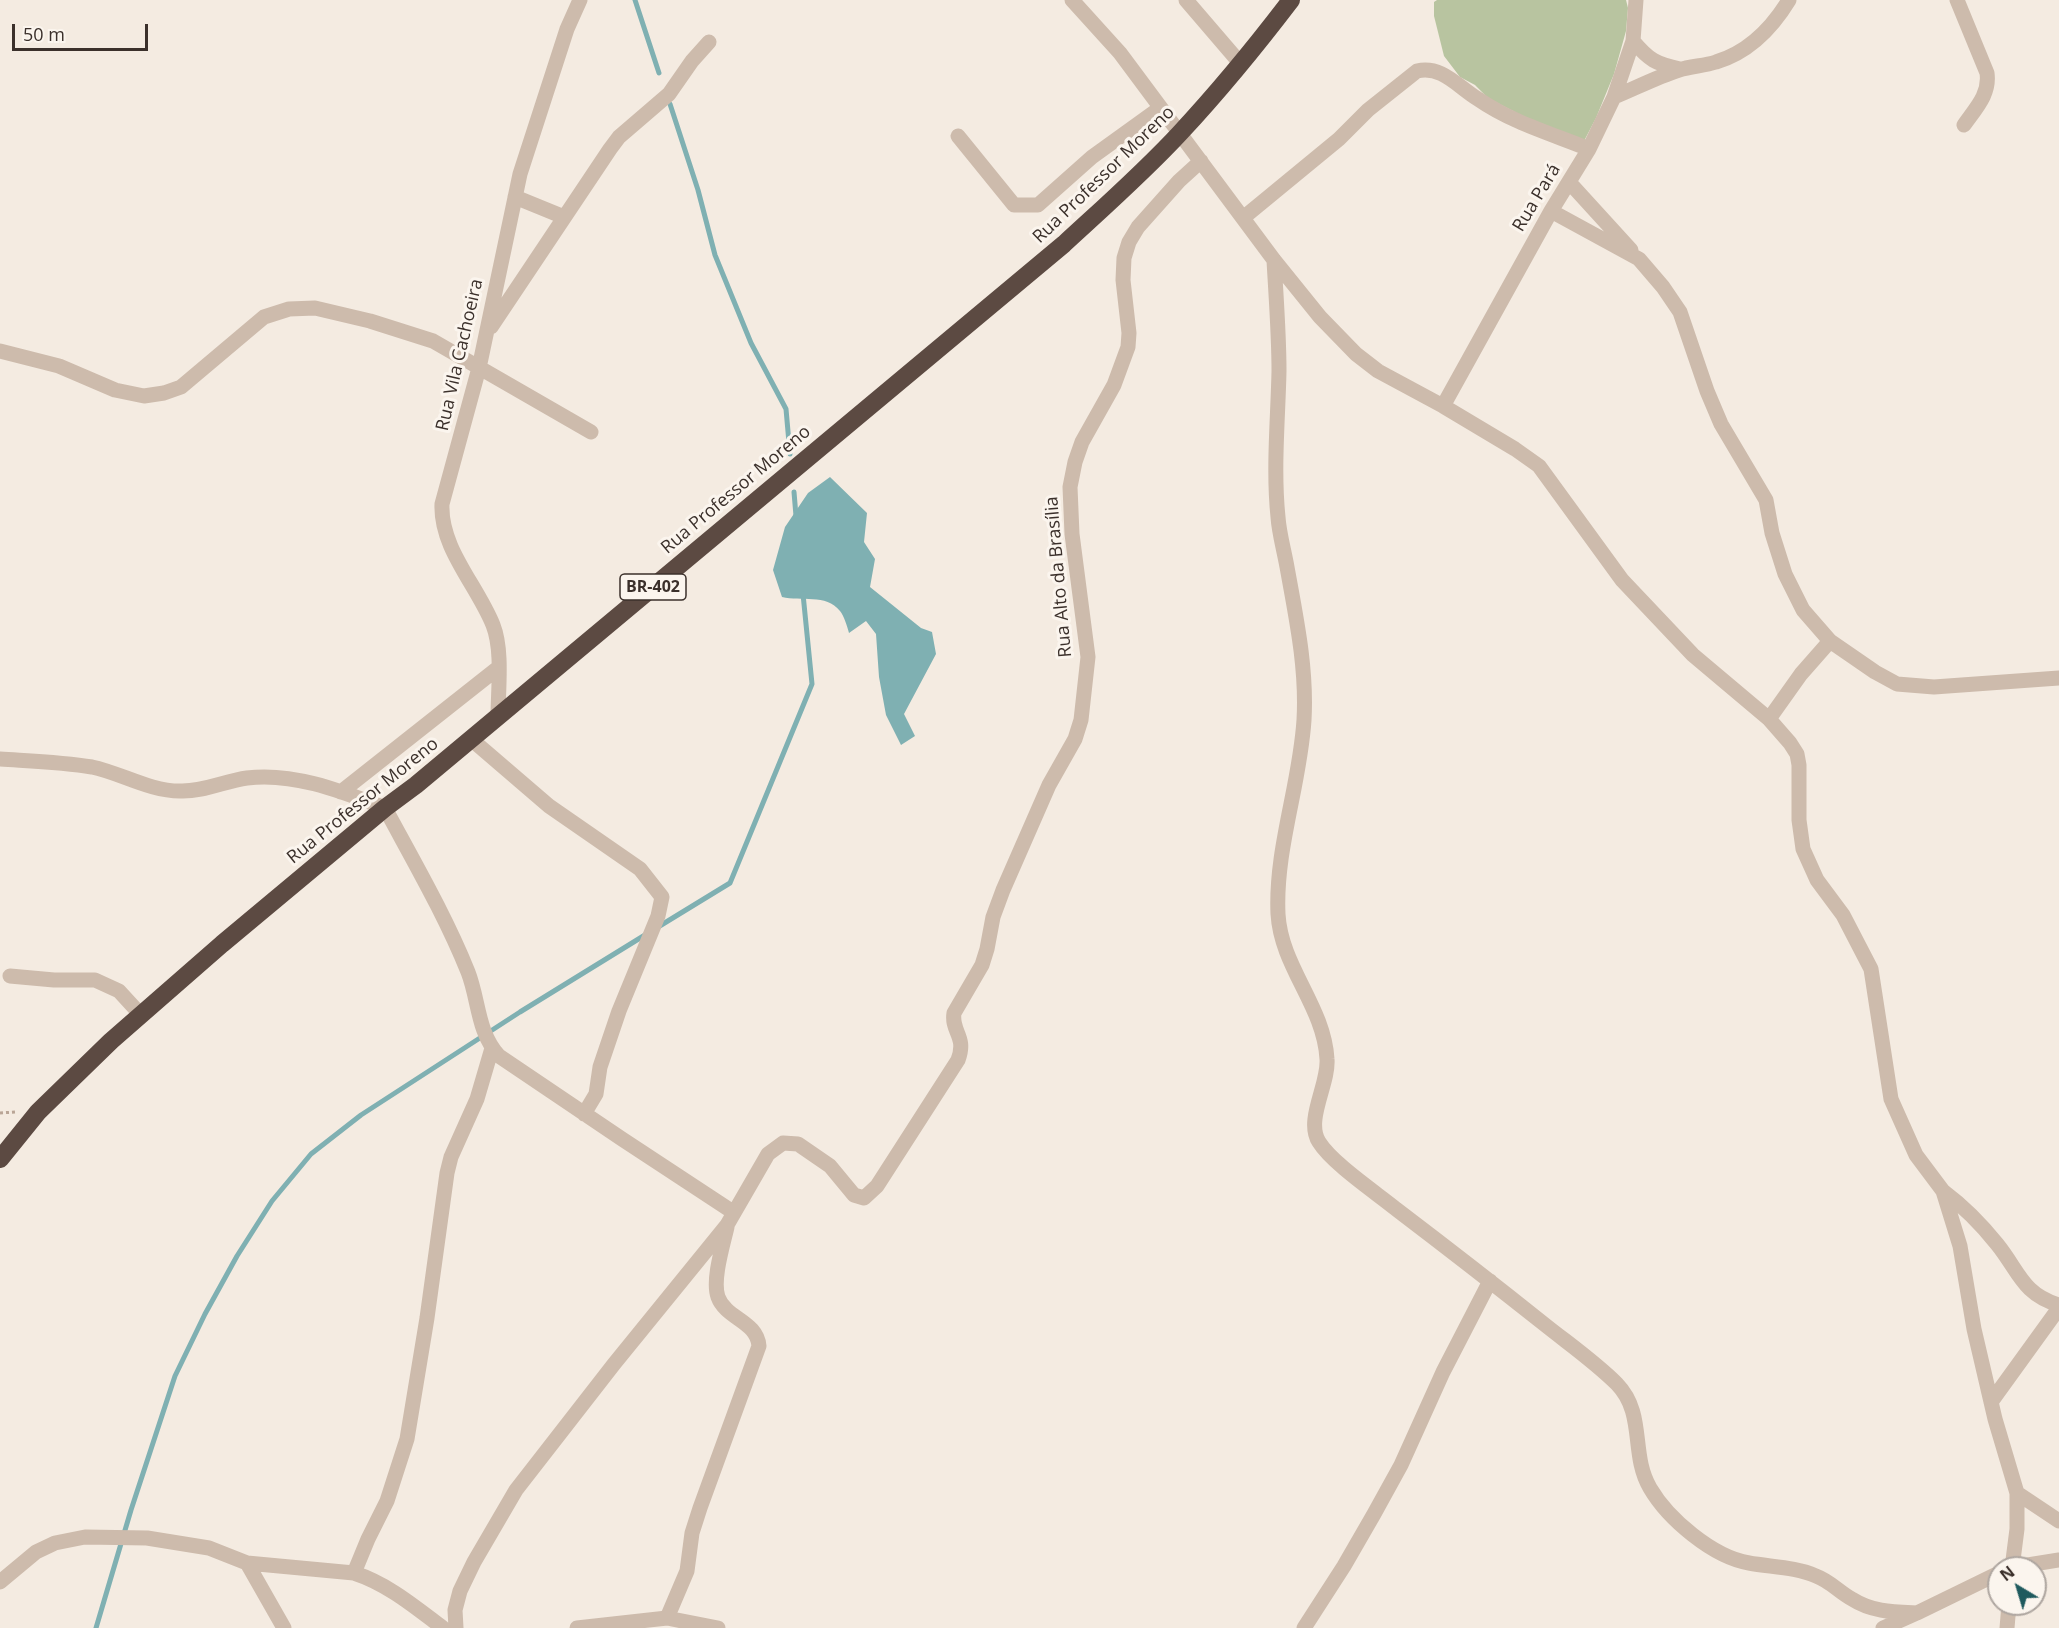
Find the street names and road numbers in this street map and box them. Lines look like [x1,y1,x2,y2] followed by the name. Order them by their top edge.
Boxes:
[1029,102,1179,248] street label: Rua Professor Moreno
[1508,160,1566,236] street label: Rua Pará
[432,277,488,433] street label: Rua Vila Cachoeira
[657,421,815,559] street label: Rua Professor Moreno
[1041,496,1077,658] street label: Rua Alto da Brasília
[620,574,686,600] road number: BR-402
[283,733,443,869] street label: Rua Professor Moreno

